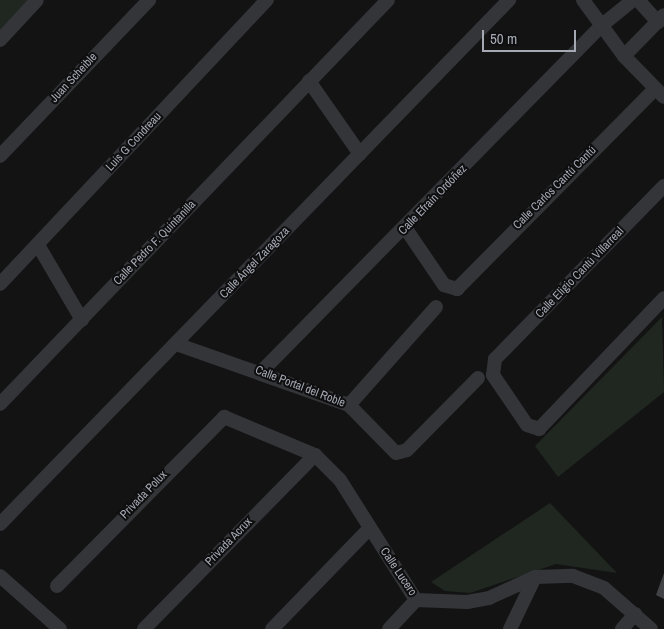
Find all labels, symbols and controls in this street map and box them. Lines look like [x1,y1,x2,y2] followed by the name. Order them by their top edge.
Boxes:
[484,20,578,52] scale bar
[490,28,517,49] text: 50 m
[47,50,101,106] street label: Juan Scheible
[103,110,165,174] street label: Luis G Condreau
[510,143,600,233] street label: Calle Carlos Cantú Cantú
[396,162,470,238] street label: Calle Efraín Ordóñez
[111,198,199,288] street label: Calle Pedro F. Quintanilla
[217,224,293,302] street label: Calle Ángel Zaragoza
[533,225,627,321] street label: Calle Eligio Cantú Villarreal
[253,363,347,411] street label: Calle Portal del Roble
[118,468,170,522] street label: Privada Polux
[202,515,256,569] street label: Privada Acrux
[377,545,419,599] street label: Calle Lucero

